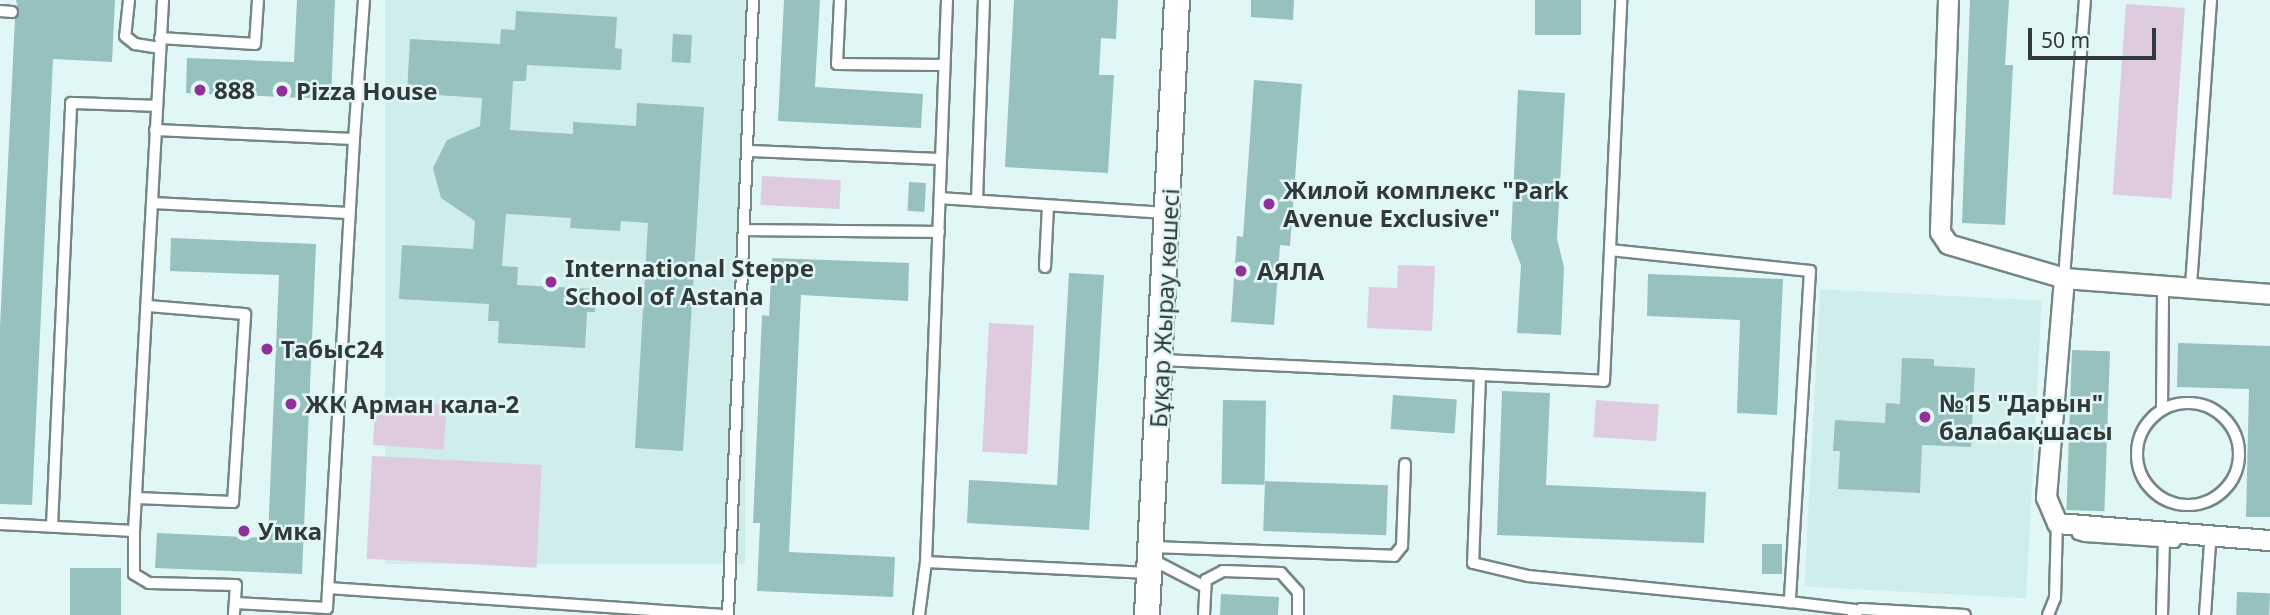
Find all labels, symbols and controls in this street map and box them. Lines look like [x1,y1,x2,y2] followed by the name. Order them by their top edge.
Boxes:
[2032,14,2160,58] scale bar
[2041,26,2090,54] text: 50 m
[214,76,255,104] place label: 888
[296,77,438,105] place label: Pizza House
[192,82,208,98] marker: 888
[274,83,290,99] marker: Pizza House
[1283,176,1569,232] place label: Жилой комплекс "Park Avenue Exclusive"
[1143,188,1185,428] street label: Бұқар Жырау көшесі
[1261,196,1277,212] marker: Жилой комплекс "Park Avenue Exclusive"
[565,254,814,310] place label: International Steppe School of Astana
[1257,257,1324,285] place label: АЯЛА
[1231,261,1251,281] marker: АЯЛА
[543,274,559,290] marker: International Steppe School of Astana
[281,335,384,363] place label: Табыс24
[259,341,275,357] marker: Табыс24
[1939,389,2113,445] place label: №15 "Дарын" балабақшасы
[305,390,519,418] place label: ЖК Арман кала-2
[283,396,299,412] marker: ЖК Арман кала-2
[1917,409,1933,425] marker: №15 "Дарын" балабақшасы
[258,517,322,545] place label: Умка
[236,523,252,539] marker: Умка

